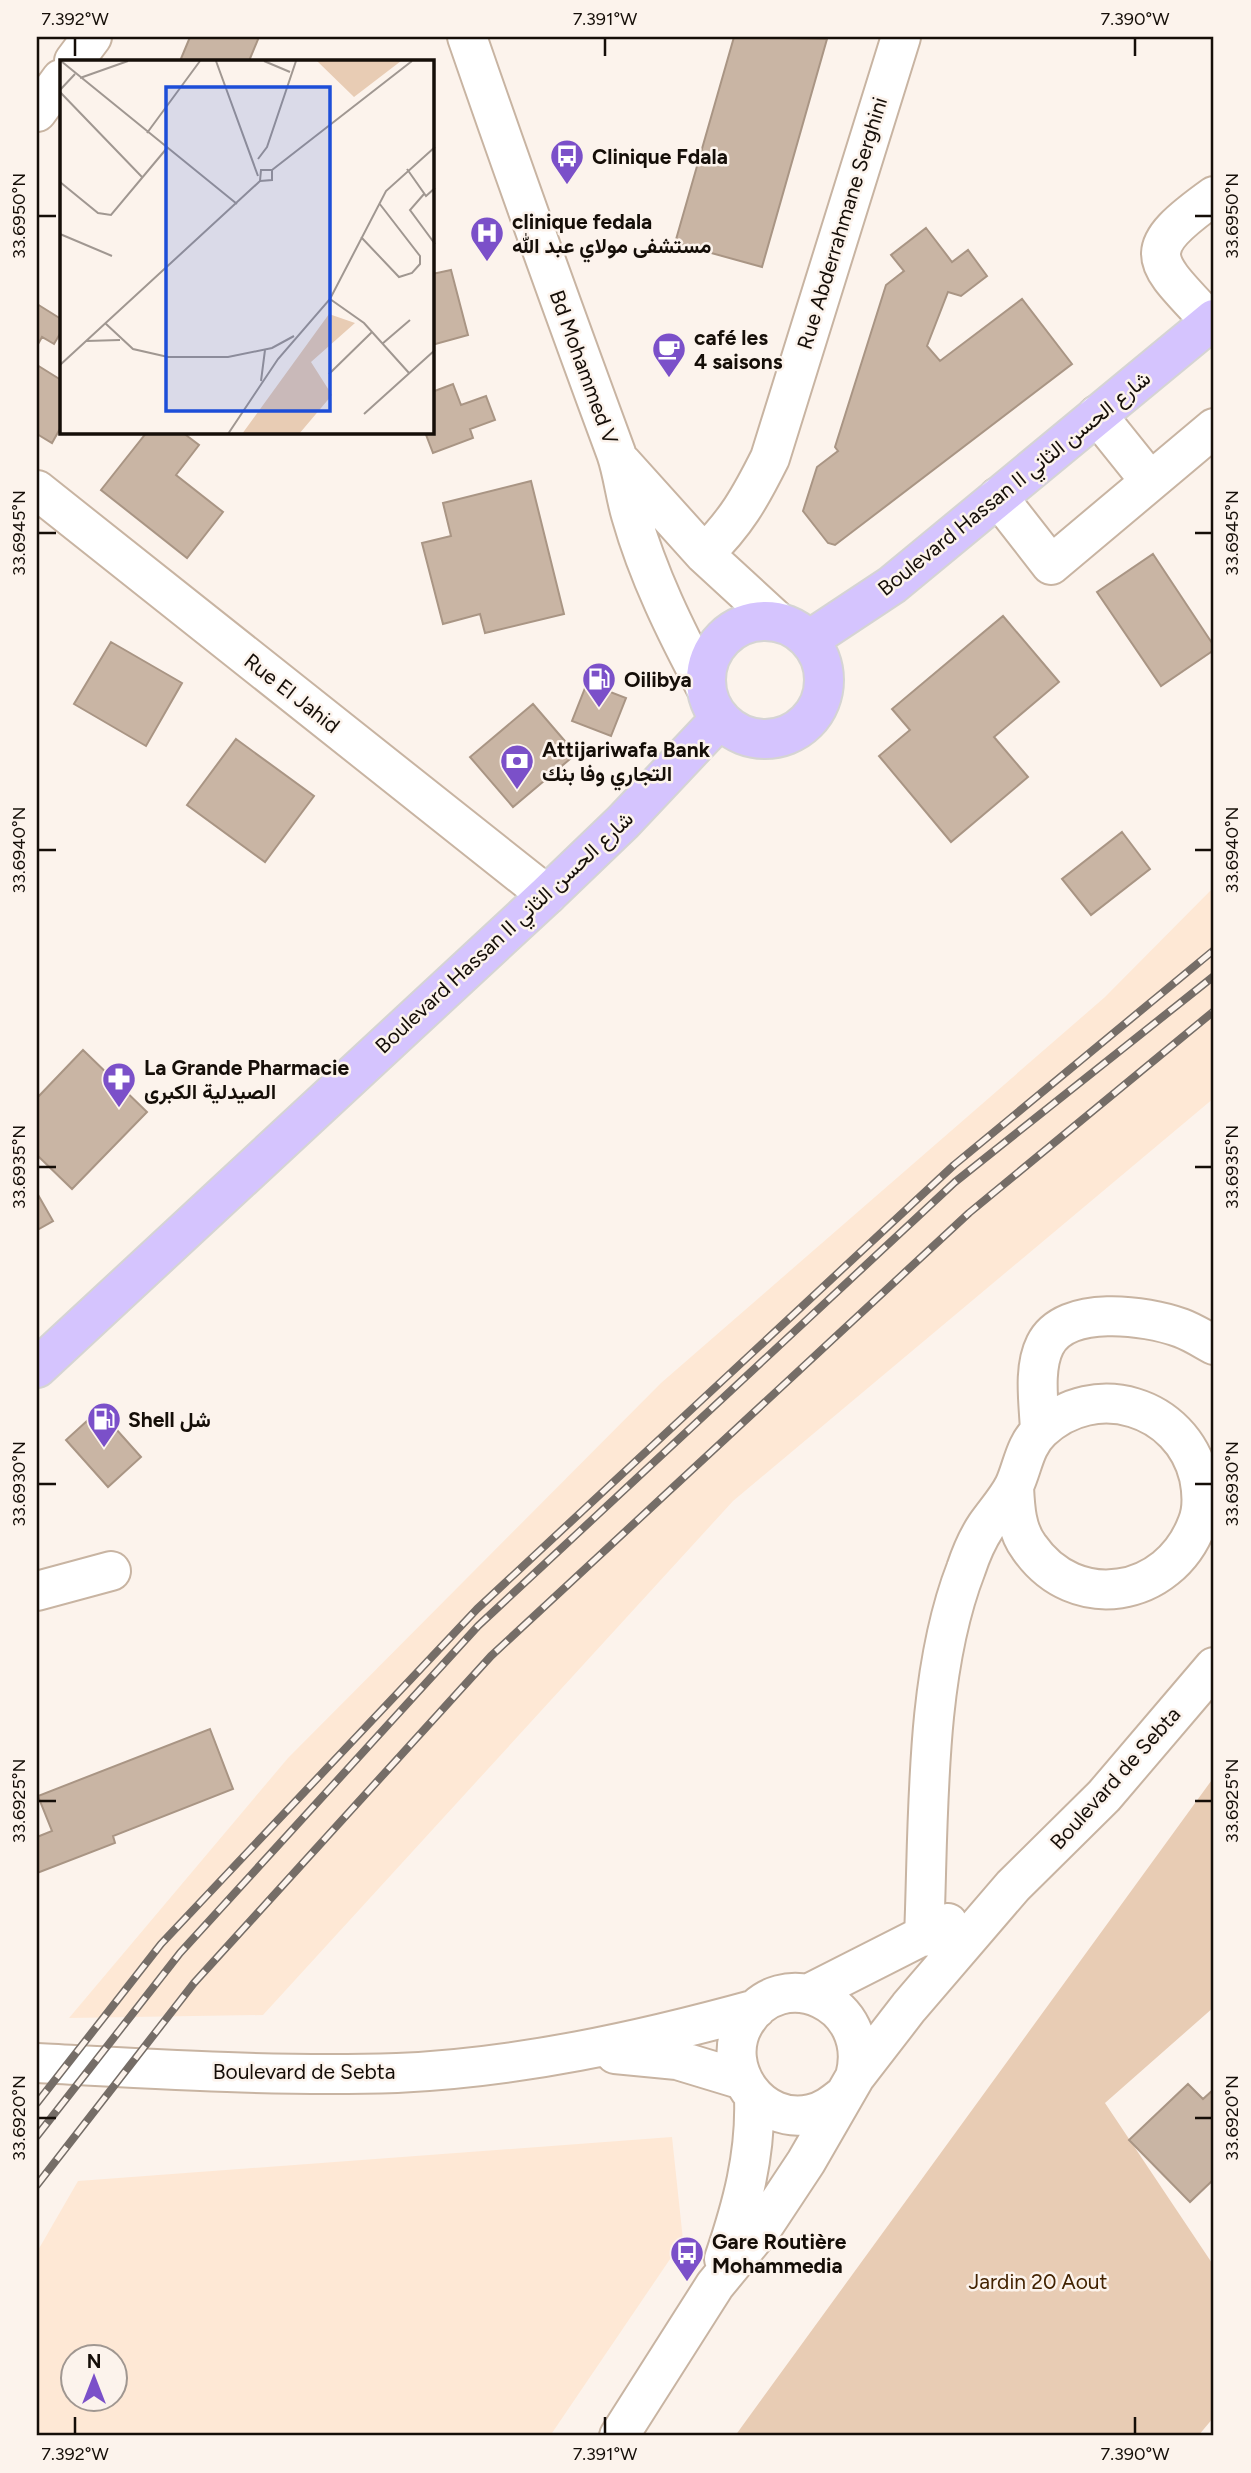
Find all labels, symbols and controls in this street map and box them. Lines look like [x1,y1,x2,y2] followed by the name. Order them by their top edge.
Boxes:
[41,8,109,30] text: 7.392°W
[573,8,638,30] text: 7.391°W
[1101,8,1170,30] text: 7.390°W
[60,60,434,434] inset map
[792,94,892,352] street label: Rue Abderrahmane Serghini
[548,137,586,186] bus stop icon: Clinique Fdala
[592,144,728,169] place label: Clinique Fdala
[8,173,30,259] text: 33.6950°N
[1221,173,1243,259] text: 33.6950°N
[512,209,712,263] place label: clinique fedala مستشفى مولاي عبد الله
[468,214,506,263] hospital icon: clinique fedala مستشفى مولاي عبد الله
[545,287,624,448] street label: Bd Mohammed V
[694,325,783,374] place label: café les 4 saisons
[650,330,688,379] cafe icon: café les 4 saisons
[873,365,1159,605] street label: Boulevard Hassan II شارع الحسن الثاني
[8,490,30,576] text: 33.6945°N
[1221,490,1243,576] text: 33.6945°N
[239,648,345,738] street label: Rue El Jahid
[580,660,618,709] fuel station icon: Oilibya
[624,667,692,692] place label: Oilibya
[542,737,711,791] place label: Attijariwafa Bank التجاري وفا بنك
[498,742,536,791] bank icon: Attijariwafa Bank التجاري وفا بنك
[370,806,642,1062] street label: Boulevard Hassan II شارع الحسن الثاني
[8,807,30,894] text: 33.6940°N
[1221,807,1243,894] text: 33.6940°N
[144,1055,350,1105] place label: La Grande Pharmacie الصيدلية الكبرى
[100,1060,138,1109] pharmacy icon: La Grande Pharmacie الصيدلية الكبرى
[8,1125,30,1209] text: 33.6935°N
[1221,1125,1243,1209] text: 33.6935°N
[85,1400,123,1449] fuel station icon: Shell شل
[128,1407,211,1432] place label: Shell شل
[8,1441,30,1527] text: 33.6930°N
[1221,1441,1243,1527] text: 33.6930°N
[1045,1702,1185,1854] street label: Boulevard de Sebta
[8,1759,30,1843] text: 33.6925°N
[1221,1759,1243,1843] text: 33.6925°N
[213,2059,395,2084] street label: Boulevard de Sebta
[8,2075,30,2161] text: 33.6920°N
[1221,2075,1243,2161] text: 33.6920°N
[712,2229,847,2278] place label: Gare Routière Mohammedia
[668,2234,706,2283] bus stop icon: Gare Routière Mohammedia
[968,2269,1108,2294] park label: Jardin 20 Aout
[60,2344,130,2414] north arrow
[87,2350,101,2373] text: N
[41,2443,109,2465] text: 7.392°W
[573,2443,638,2465] text: 7.391°W
[1101,2443,1170,2465] text: 7.390°W

